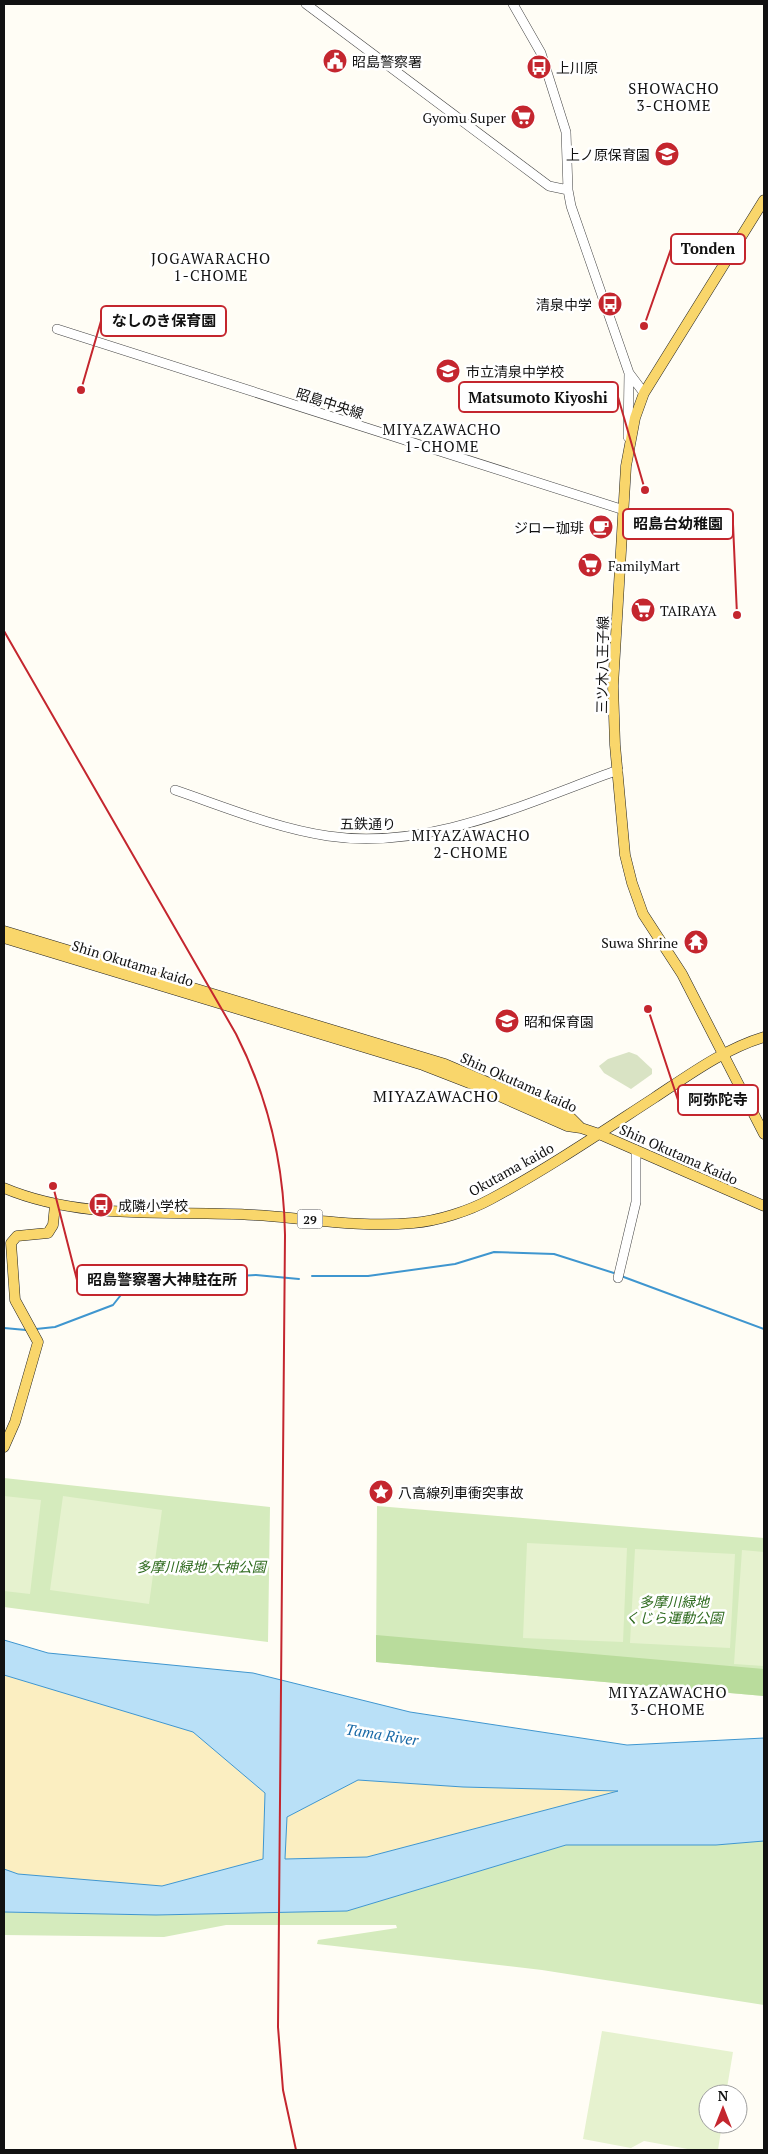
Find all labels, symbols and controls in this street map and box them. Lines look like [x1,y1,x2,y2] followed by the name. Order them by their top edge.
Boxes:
[322,48,348,74] public building icon: 昭島警察署
[352,52,422,71] place label: 昭島警察署
[526,54,552,80] bus stop icon: 上川原
[556,58,598,77] place label: 上川原
[628,78,720,115] district label: SHOWACHO 3-CHOME
[510,104,536,130] supermarket icon: Gyomu Super
[422,108,507,127] place label: Gyomu Super
[654,141,680,167] school or university icon: 上ノ原保育園
[566,145,650,164] place label: 上ノ原保育園
[671,234,745,264] callout: Tonden
[681,238,736,258] text: Tonden
[151,248,271,285] district label: JOGAWARACHO 1-CHOME
[597,291,623,317] bus stop icon: 清泉中学
[536,295,592,314] place label: 清泉中学
[101,306,226,336] callout: なしのき保育園
[112,310,216,330] text: なしのき保育園
[435,358,461,384] school or university icon: 市立清泉中学校
[466,362,564,381] place label: 市立清泉中学校
[459,382,618,412] callout: Matsumoto Kiyoshi
[294,383,366,423] street label: 昭島中央線
[468,387,608,407] text: Matsumoto Kiyoshi
[382,419,502,456] district label: MIYAZAWACHO 1-CHOME
[623,509,733,539] callout: 昭島台幼稚園
[633,513,723,533] text: 昭島台幼稚園
[588,514,614,540] cafe icon: ジロー珈琲
[514,518,584,537] place label: ジロー珈琲
[577,552,603,578] supermarket icon: FamilyMart
[608,556,681,575] place label: FamilyMart
[630,597,656,623] supermarket icon: TAIRAYA
[660,601,717,620] place label: TAIRAYA
[592,616,612,714] street label: 三ツ木八王子線
[340,814,396,833] street label: 五鉄通り
[411,825,531,862] district label: MIYAZAWACHO 2-CHOME
[683,929,709,955] temple icon: Suwa Shrine
[601,933,678,952] place label: Suwa Shrine
[70,935,196,991] street label: Shin Okutama kaido
[494,1008,520,1034] school or university icon: 昭和保育園
[524,1012,594,1031] place label: 昭和保育園
[458,1048,581,1116] street label: Shin Okutama kaido
[373,1085,499,1107] district label: MIYAZAWACHO
[678,1085,758,1115] callout: 阿弥陀寺
[688,1089,748,1109] text: 阿弥陀寺
[617,1119,742,1189] street label: Shin Okutama Kaido
[465,1138,557,1200] street label: Okutama kaido
[88,1192,114,1218] bus stop icon: 成隣小学校
[118,1196,188,1215] place label: 成隣小学校
[298,1210,322,1228] road number: 29
[77,1265,247,1295] callout: 昭島警察署大神駐在所
[87,1269,237,1289] text: 昭島警察署大神駐在所
[368,1479,394,1505] place icon: 八高線列車衝突事故
[398,1483,524,1502] place label: 八高線列車衝突事故
[136,1557,268,1576] park label: 多摩川緑地 大神公園
[625,1592,725,1627] park label: 多摩川緑地 くじら運動公園
[608,1682,728,1719] district label: MIYAZAWACHO 3-CHOME
[344,1718,421,1750] water label: Tama River
[698,2084,748,2134] north arrow
[718,2086,729,2105] text: N

